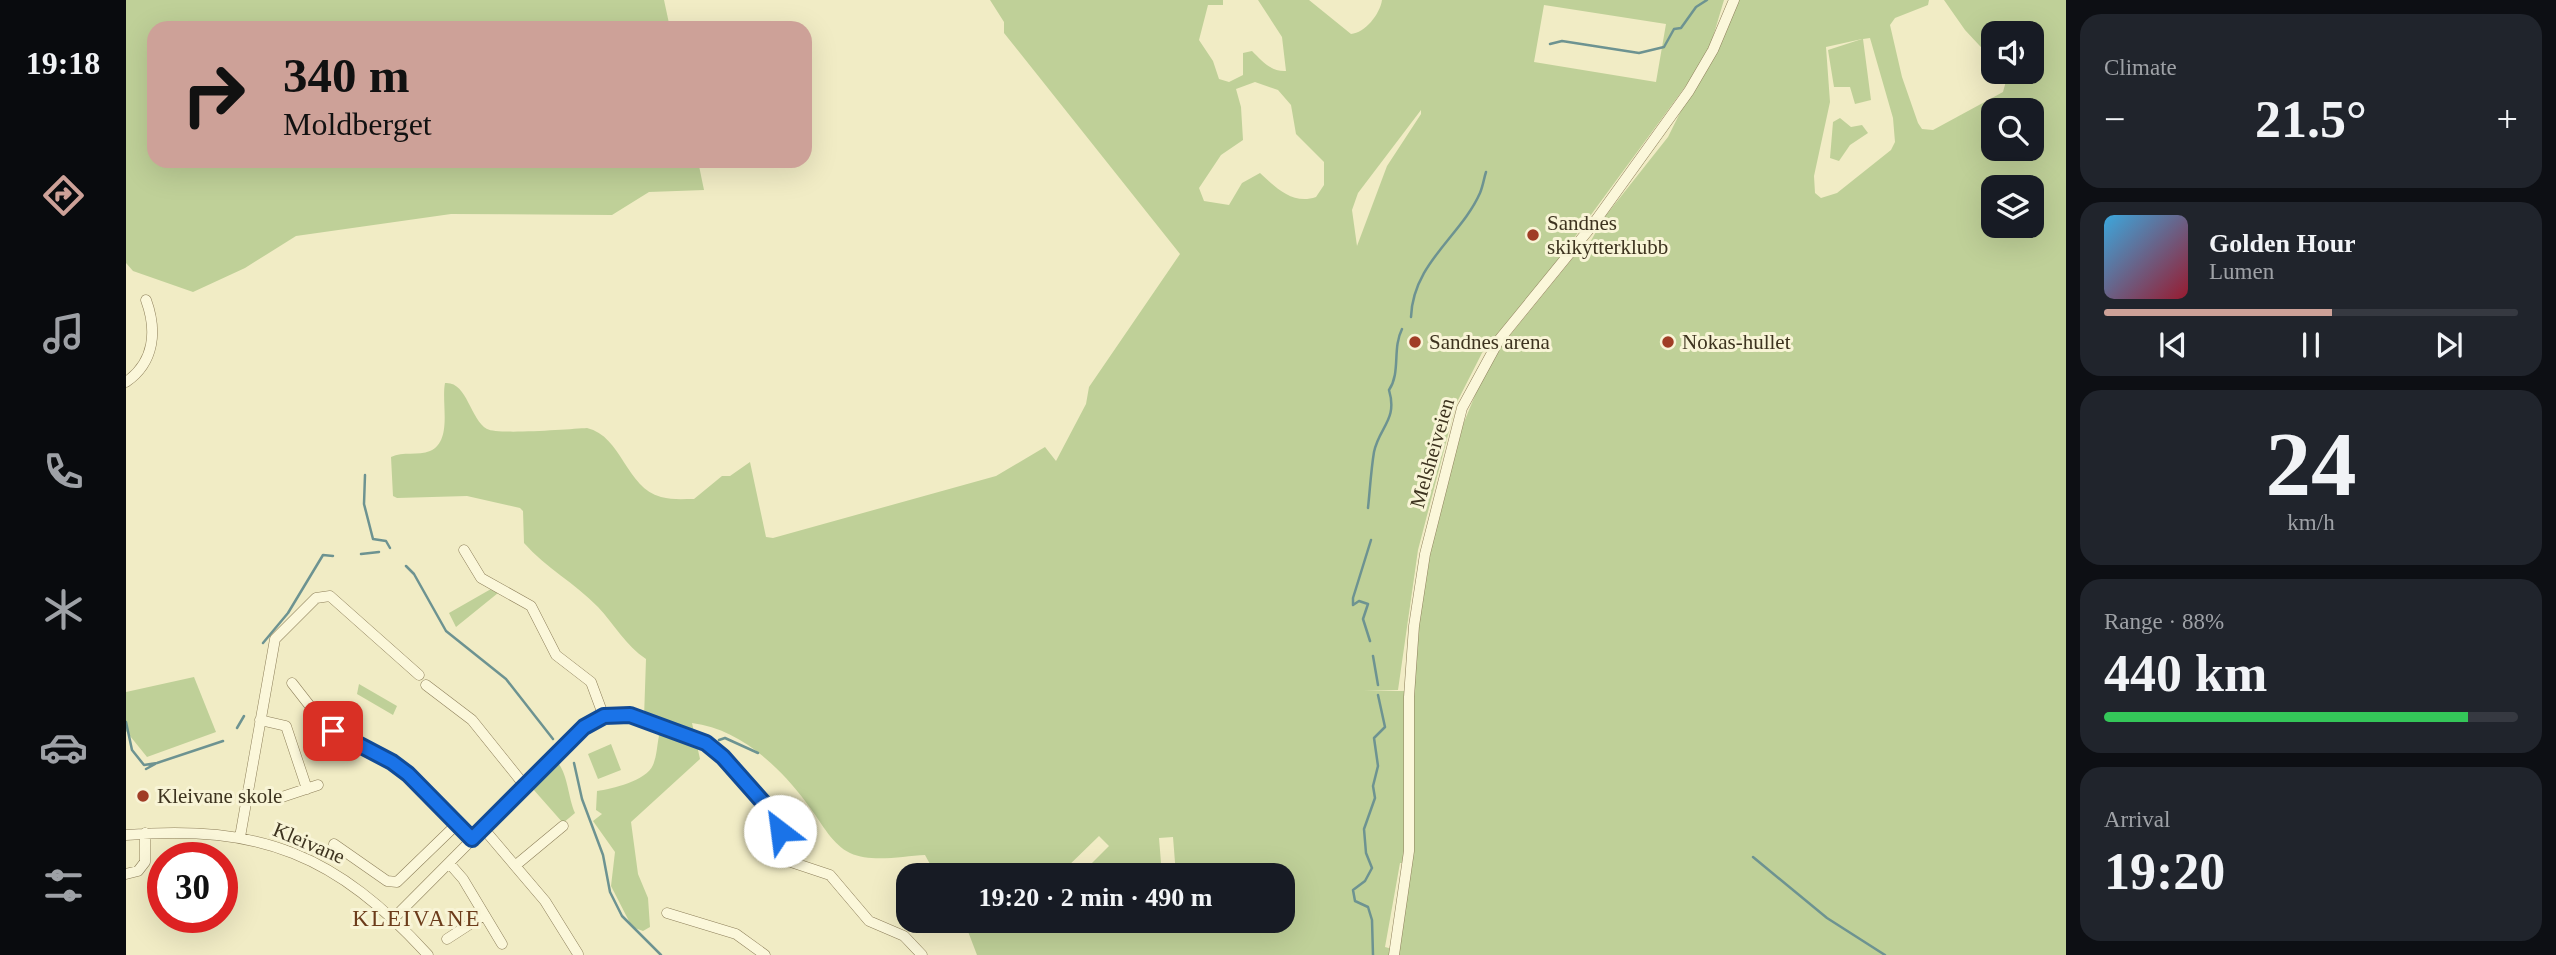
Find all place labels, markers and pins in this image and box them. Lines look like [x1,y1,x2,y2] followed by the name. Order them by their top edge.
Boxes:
[1547,211,1668,259] place label: Sandnes skikytterklubb
[1525,227,1541,243] marker: Sandnes skikytterklubb
[1429,330,1550,354] place label: Sandnes arena
[1682,330,1791,354] place label: Nokas-hullet
[1407,334,1423,350] marker: Sandnes arena
[1660,334,1676,350] marker: Nokas-hullet
[303,701,363,761] pin
[157,784,282,808] place label: Kleivane skole
[135,788,151,804] marker: Kleivane skole

